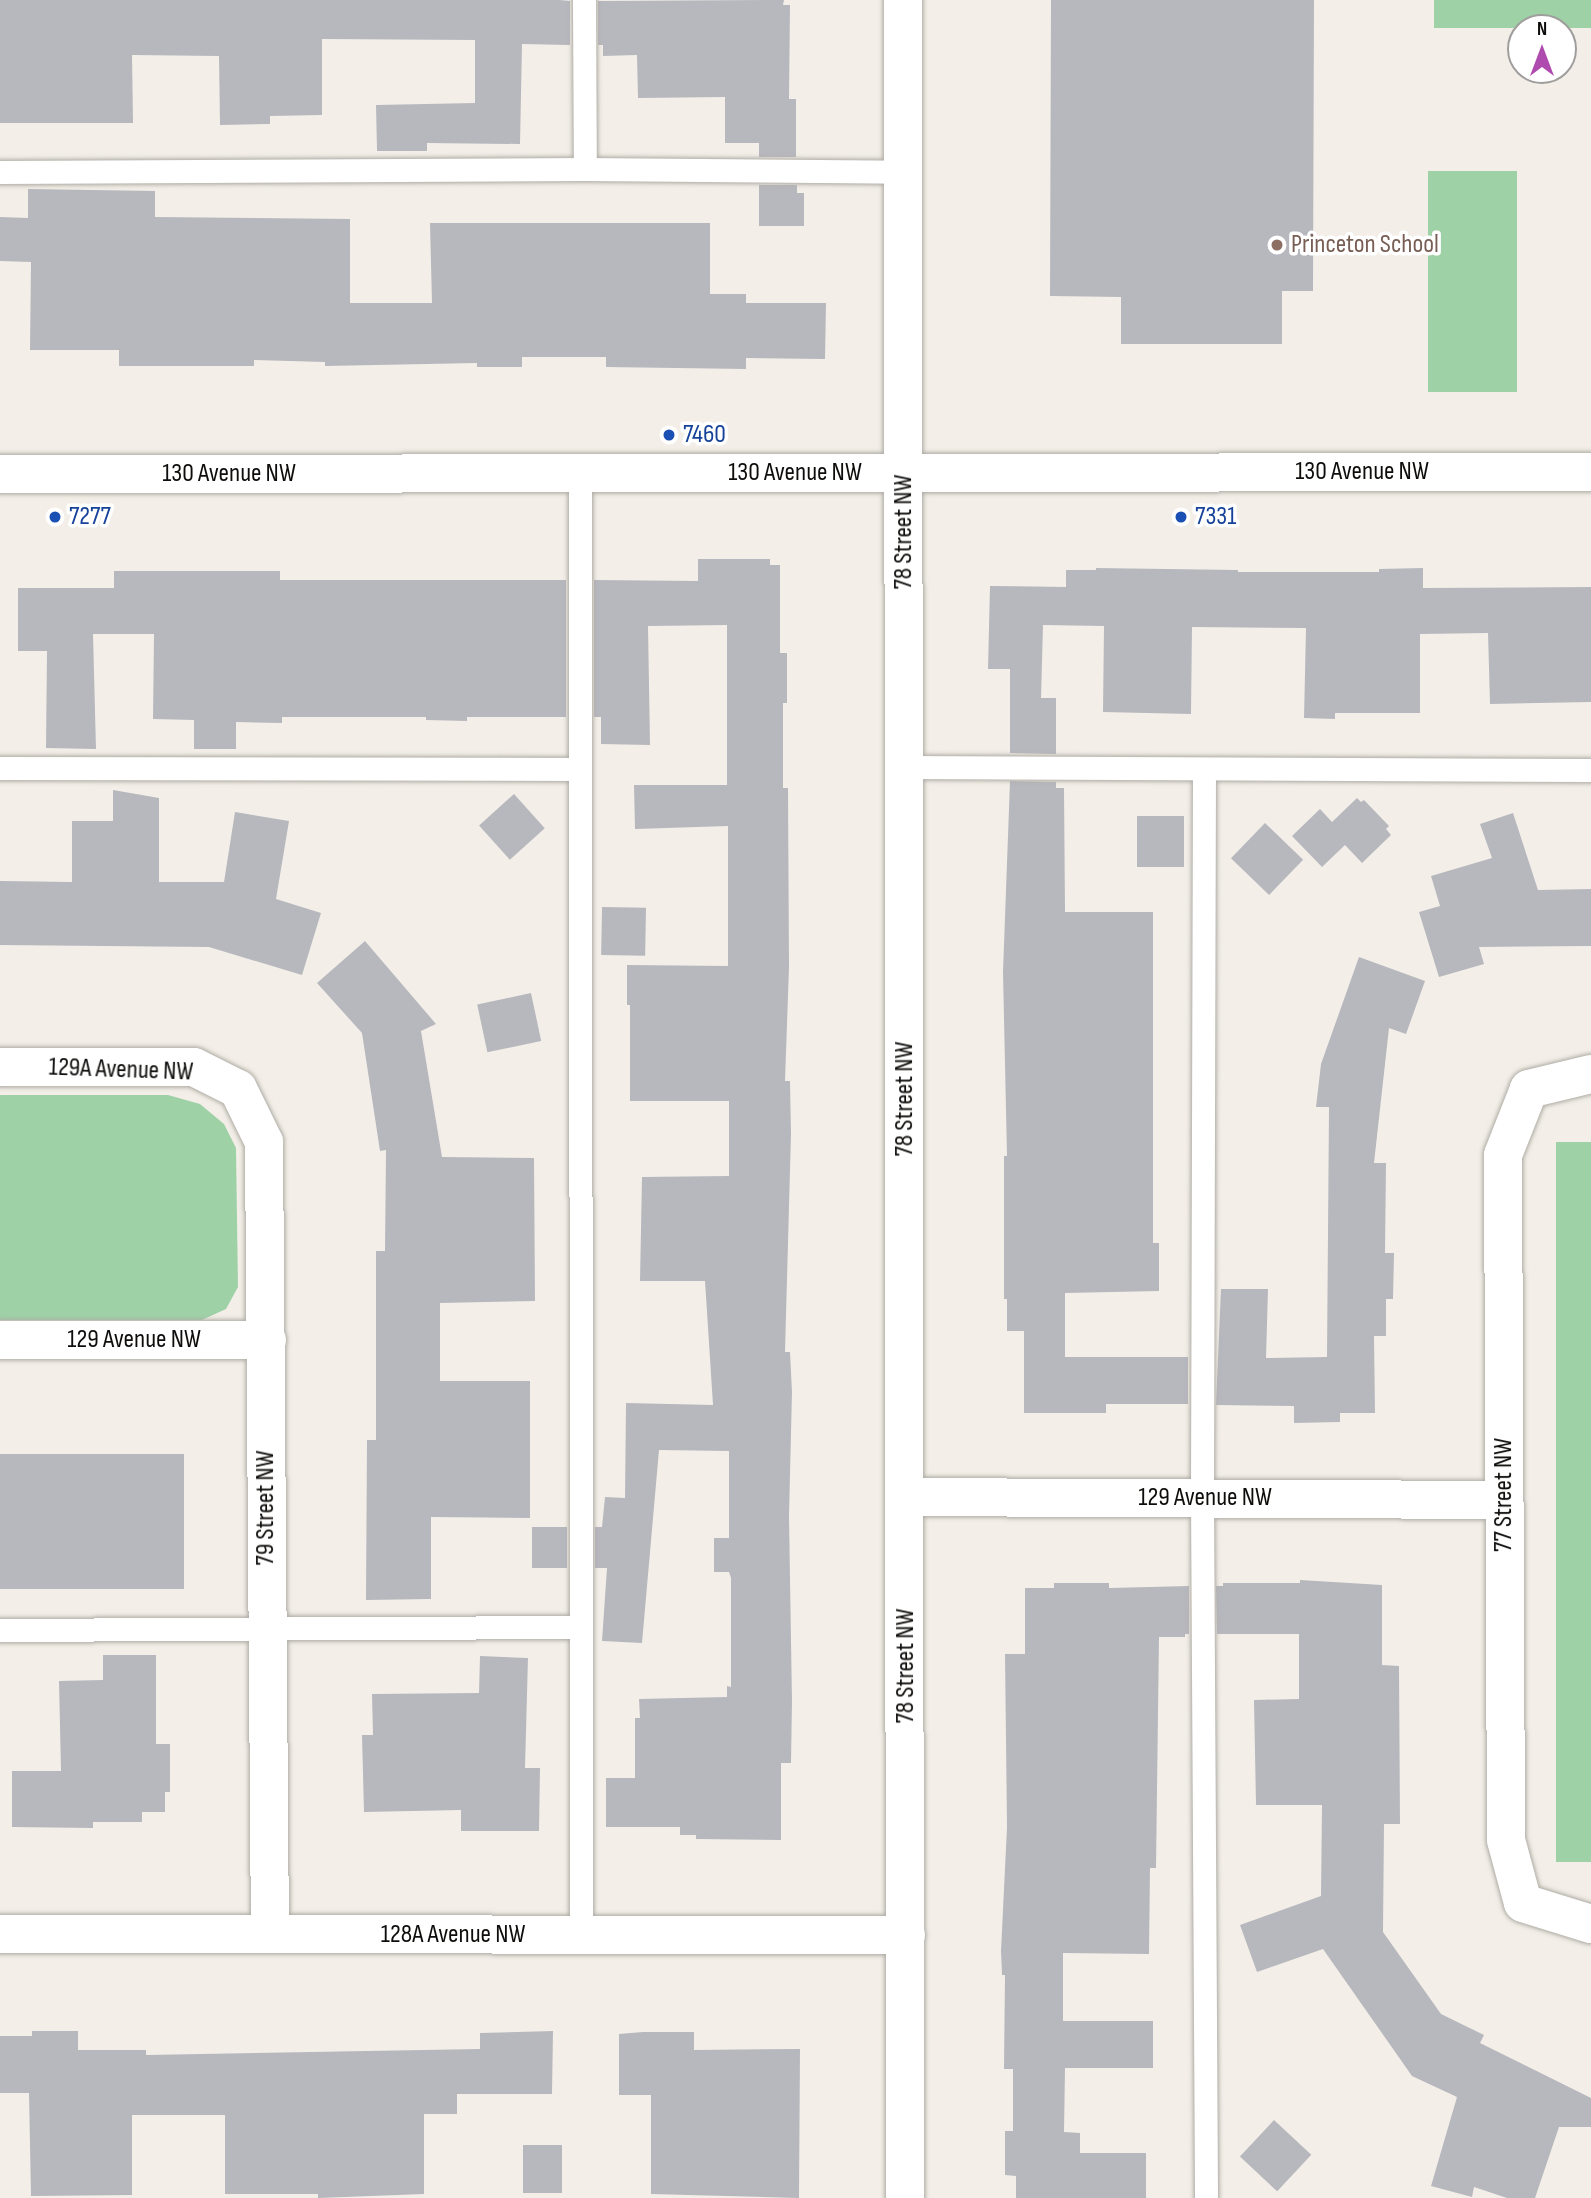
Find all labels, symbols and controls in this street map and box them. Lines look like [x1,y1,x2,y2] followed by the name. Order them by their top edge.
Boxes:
[1507,14,1577,84] north arrow
[1537,18,1547,41] text: N
[1291,229,1439,261] place label: Princeton School
[1269,237,1285,253] marker: Princeton School
[683,419,726,451] place label: 7460
[661,427,677,443] marker: 7460
[1295,456,1429,488] street label: 130 Avenue NW
[728,457,862,489] street label: 130 Avenue NW
[162,458,296,490] street label: 130 Avenue NW
[888,475,920,589] street label: 78 Street NW
[69,501,111,533] place label: 7277
[1195,501,1236,533] place label: 7331
[47,509,63,525] marker: 7277
[1173,509,1189,525] marker: 7331
[889,1042,921,1156] street label: 78 Street NW
[48,1052,194,1088] street label: 129A Avenue NW
[67,1324,201,1356] street label: 129 Avenue NW
[1488,1438,1520,1552] street label: 77 Street NW
[250,1450,282,1566] street label: 79 Street NW
[1138,1482,1272,1514] street label: 129 Avenue NW
[890,1609,922,1723] street label: 78 Street NW
[381,1919,525,1951] street label: 128A Avenue NW

